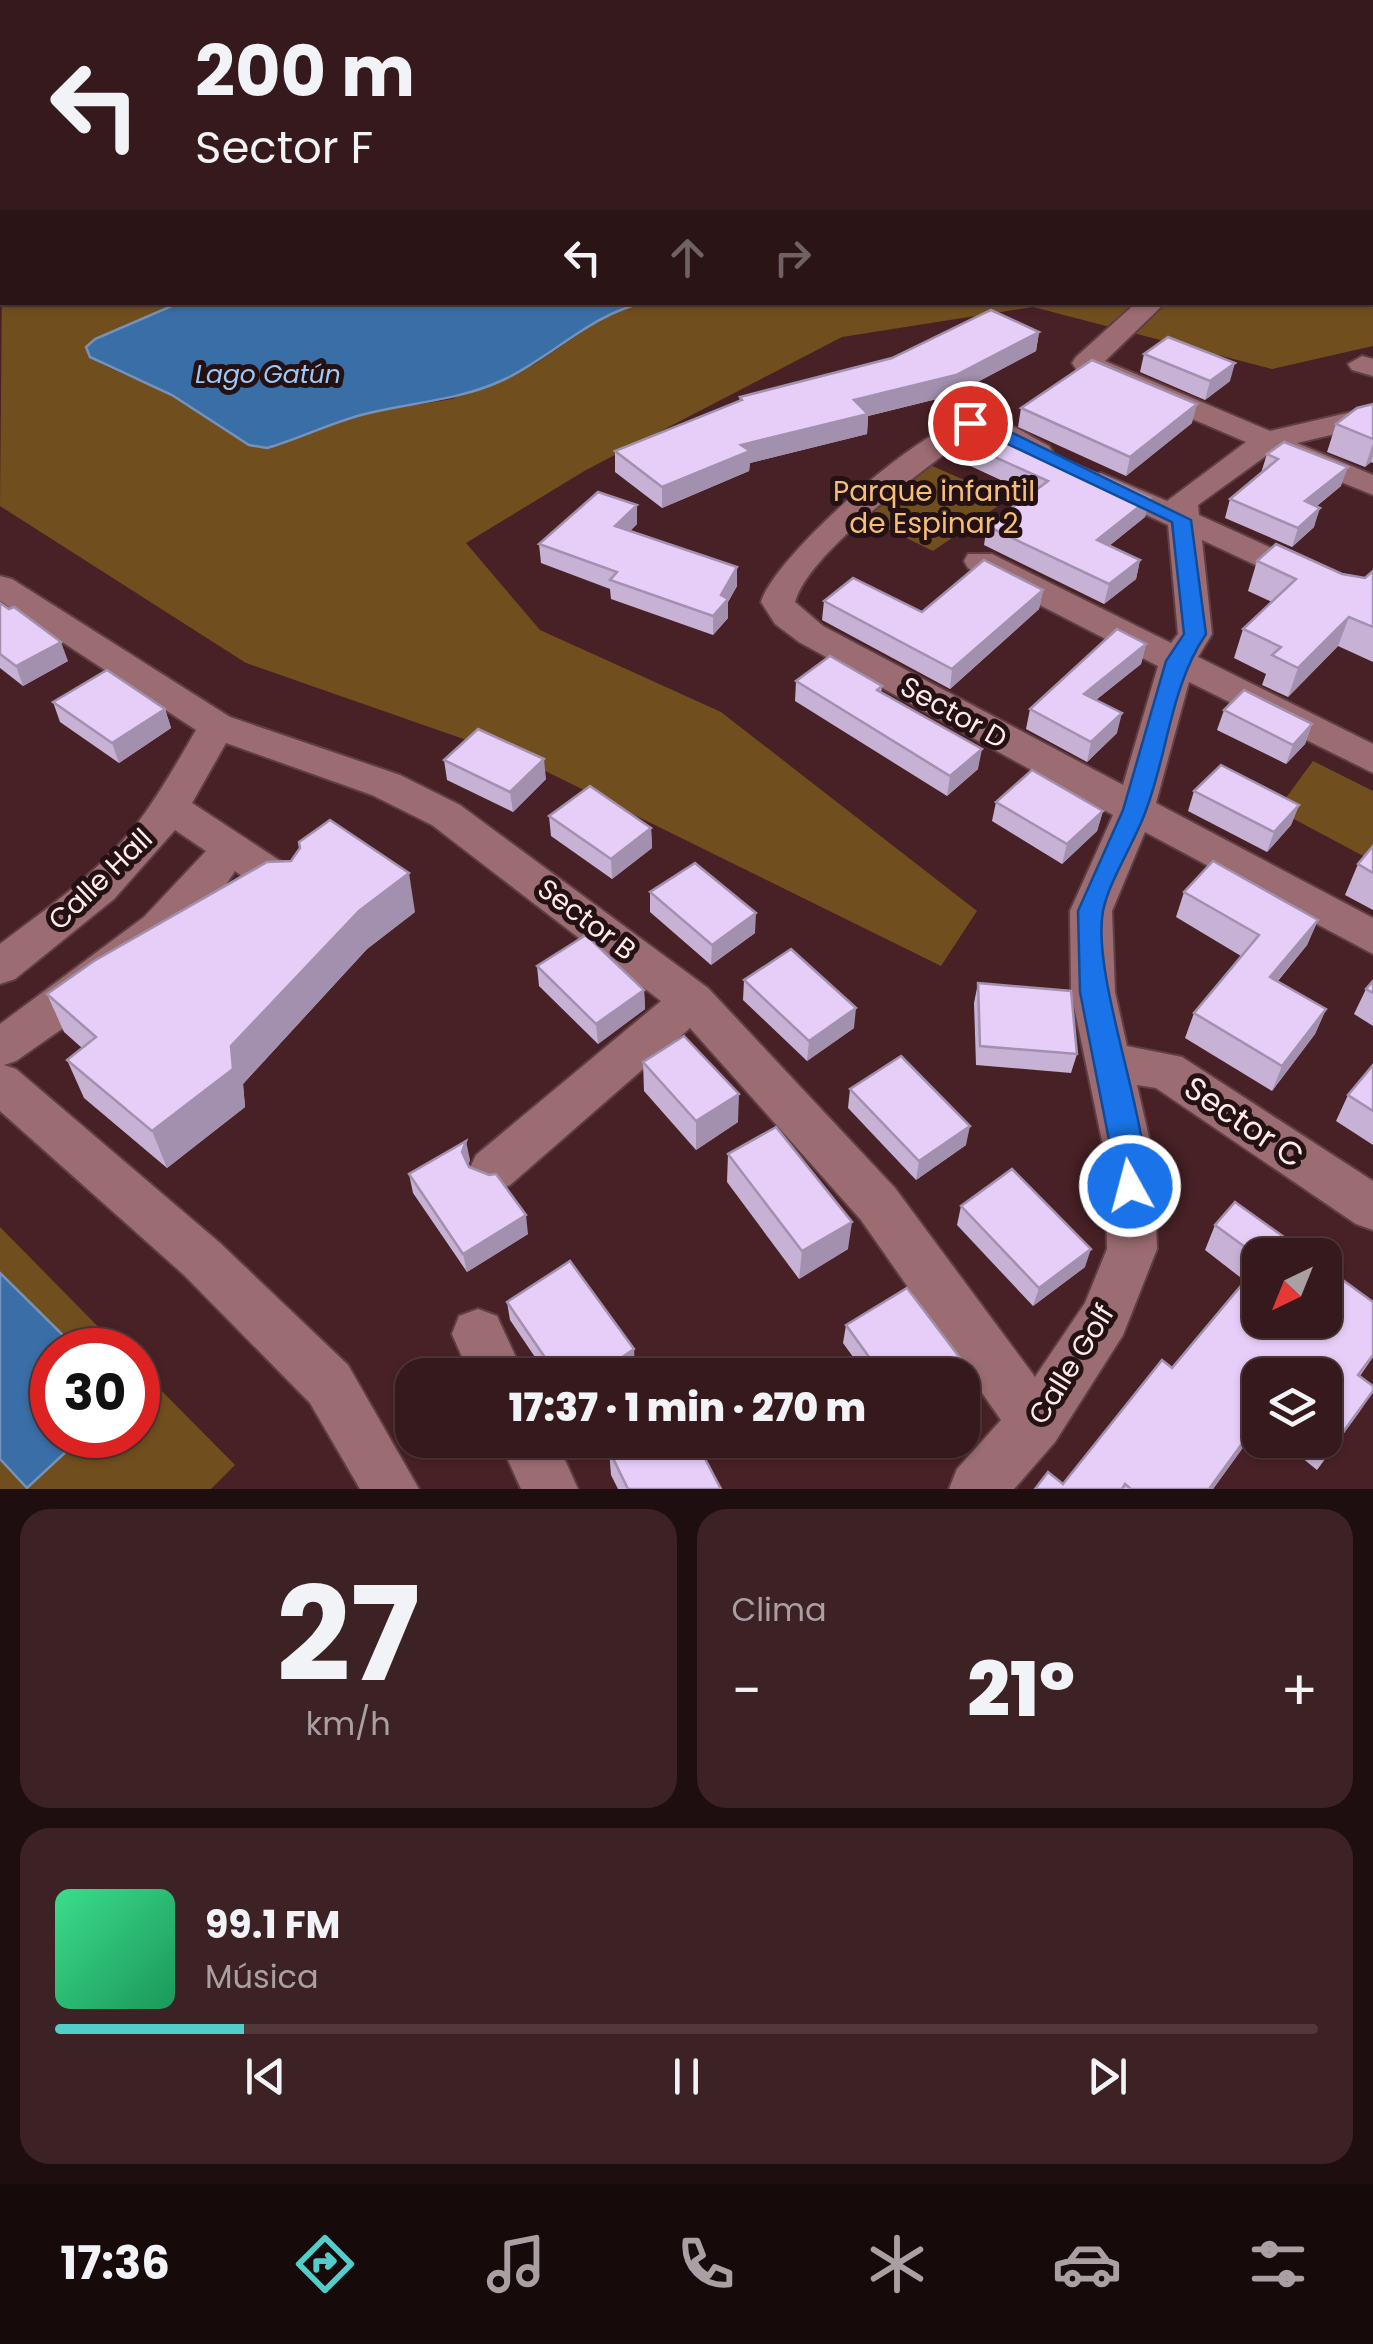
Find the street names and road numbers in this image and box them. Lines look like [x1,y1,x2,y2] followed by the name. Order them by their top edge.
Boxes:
[893,667,1014,758] street label: Sector D
[40,820,161,939] street label: Calle Hall
[529,870,644,969] street label: Sector B
[1176,1065,1313,1178] street label: Sector C
[1019,1297,1124,1432] street label: Calle Golf

